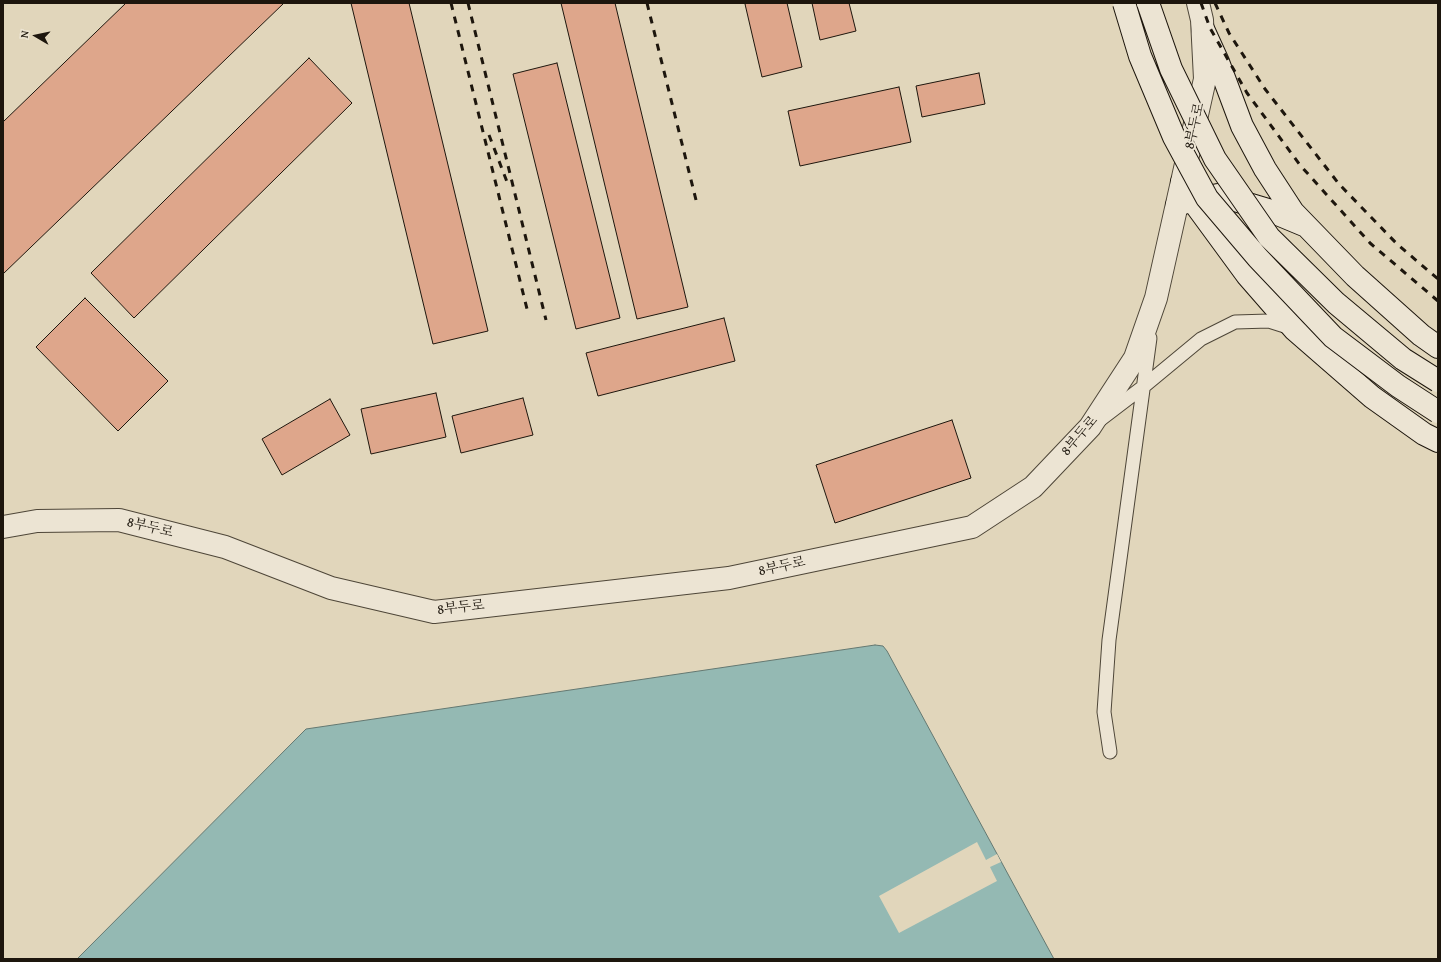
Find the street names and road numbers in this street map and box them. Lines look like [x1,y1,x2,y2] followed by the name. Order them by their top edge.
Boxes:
[1181,101,1209,151] street label: 8부두로
[1058,413,1102,459] street label: 8부두로
[125,514,175,542] street label: 8부두로
[757,554,807,580] street label: 8부두로
[437,597,485,619] street label: 8부두로

